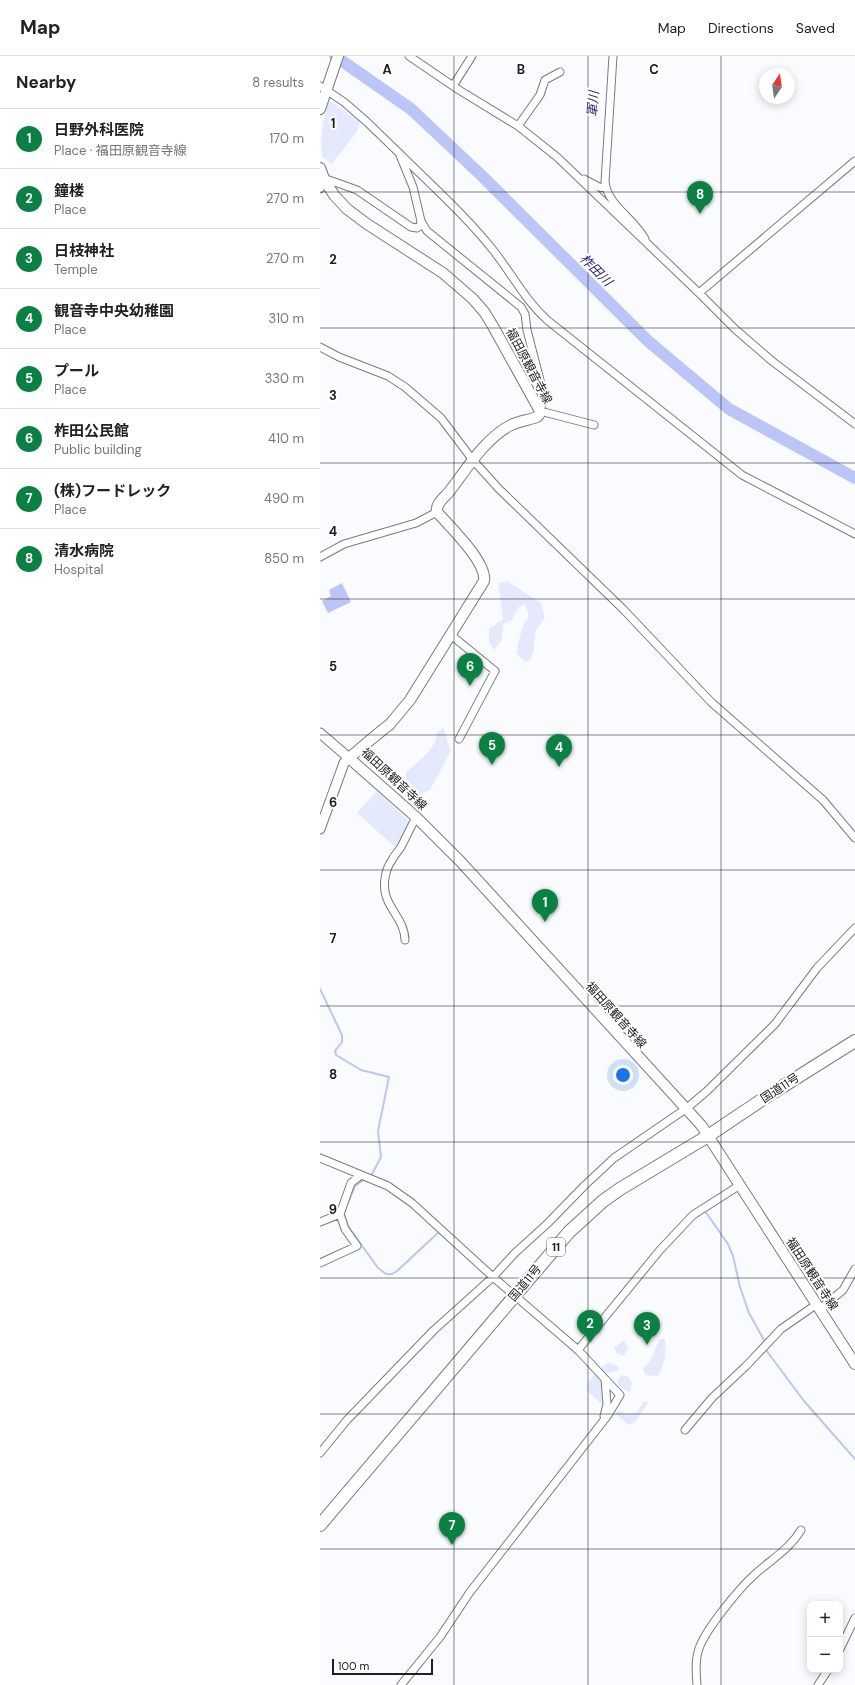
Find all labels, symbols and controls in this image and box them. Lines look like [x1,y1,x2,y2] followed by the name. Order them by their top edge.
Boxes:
[20,15,60,40] text: Map
[658,19,686,37] text: Map
[708,19,774,37] text: Directions
[796,19,835,37] text: Saved
[382,61,392,78] text: A
[517,61,525,78] text: B
[649,61,659,78] text: C
[759,68,795,104] north arrow
[16,71,76,93] text: Nearby
[252,74,304,91] text: 8 results
[584,88,603,118] water label: 軍川
[331,115,335,132] text: 1
[54,120,144,140] text: 日野外科医院
[27,130,31,147] text: 1
[269,130,304,147] text: 170 m
[54,142,187,159] text: Place · 福田原観音寺線
[54,181,84,201] text: 鐘楼
[687,181,713,214] pin: 8
[25,190,33,207] text: 2
[266,190,304,207] text: 270 m
[54,201,86,218] text: Place
[54,241,114,261] text: 日枝神社
[25,250,33,267] text: 3
[266,250,304,267] text: 270 m
[576,250,617,291] water label: 柞田川
[329,251,337,268] text: 2
[54,261,98,278] text: Temple
[54,301,174,321] text: 観音寺中央幼稚園
[25,310,33,327] text: 4
[269,310,304,327] text: 310 m
[54,321,86,338] text: Place
[502,325,556,407] street label: 福田原観音寺線
[54,361,99,381] text: プール
[25,370,33,387] text: 5
[265,370,304,387] text: 330 m
[54,381,86,398] text: Place
[329,387,337,404] text: 3
[54,421,129,441] text: 柞田公民館
[25,430,33,447] text: 6
[268,430,304,447] text: 410 m
[54,441,142,458] text: Public building
[54,481,171,501] text: (株)フードレック
[26,490,32,507] text: 7
[264,490,304,507] text: 490 m
[54,501,86,518] text: Place
[329,523,337,540] text: 4
[54,541,114,561] text: 清水病院
[25,550,33,567] text: 8
[264,550,304,567] text: 850 m
[54,561,103,578] text: Hospital
[457,653,483,686] pin: 6
[329,658,337,675] text: 5
[479,732,505,765] pin: 5
[546,734,572,767] pin: 4
[358,744,430,814] street label: 福田原観音寺線
[329,794,337,811] text: 6
[532,889,558,922] pin: 1
[330,930,337,947] text: 7
[582,978,650,1052] street label: 福田原観音寺線
[613,1065,633,1085] your location
[329,1066,337,1083] text: 8
[757,1069,803,1107] street label: 国道11号
[329,1201,337,1218] text: 9
[782,1234,842,1314] street label: 福田原観音寺線
[547,1238,565,1256] road number: 11
[505,1261,545,1305] street label: 国道11号
[577,1310,603,1343] pin: 2
[634,1312,660,1345] pin: 3
[439,1512,465,1545] pin: 7
[807,1601,843,1673] map controls
[807,1601,843,1637] button: +
[807,1637,843,1673] button: −
[332,1657,433,1676] scale bar
[338,1659,369,1673] text: 100 m

